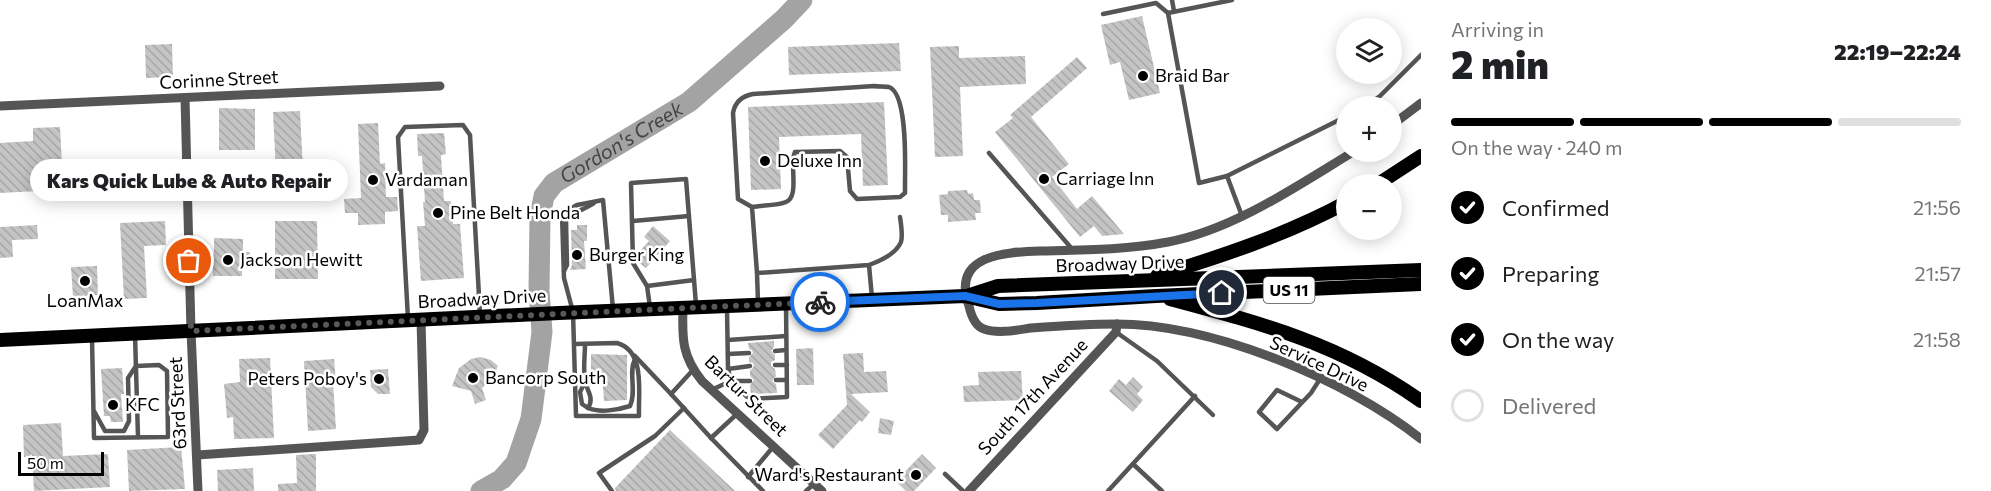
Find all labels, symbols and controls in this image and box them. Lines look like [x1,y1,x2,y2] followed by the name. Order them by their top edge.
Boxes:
[1451,17,1544,41] text: Arriving in
[1336,18,1402,240] map controls
[1336,18,1402,84] button: layers
[1834,38,1961,65] text: 22:19–22:24
[1451,39,1549,87] text: 2 min
[1155,64,1230,86] place label: Braid Bar
[159,65,279,93] street label: Corinne Street
[1136,69,1150,83] marker: Braid Bar
[555,95,688,188] water label: Gordon's Creek
[1336,96,1402,162] button: +
[1451,135,1623,159] text: On the way · 240 m
[777,149,862,171] place label: Deluxe Inn
[758,154,772,168] marker: Deluxe Inn
[30,159,348,201] callout: Kars Quick Lube & Auto Repair
[1056,167,1154,189] place label: Carriage Inn
[47,168,331,192] text: Kars Quick Lube & Auto Repair
[385,168,468,190] place label: Vardaman
[1037,172,1051,186] marker: Carriage Inn
[366,173,380,187] marker: Vardaman
[1336,174,1402,240] button: −
[1451,191,1484,224] icon: check
[1502,194,1609,221] text: Confirmed
[1913,195,1961,219] text: 21:56
[450,201,580,223] place label: Pine Belt Honda
[431,206,445,220] marker: Pine Belt Honda
[163,235,214,286] pin
[589,243,685,265] place label: Burger King
[172,244,205,277] icon: bag
[240,248,363,270] place label: Jackson Hewitt
[570,248,584,262] marker: Burger King
[1055,250,1185,276] street label: Broadway Drive
[221,253,235,267] marker: Jackson Hewitt
[1451,257,1484,290] icon: check
[1502,260,1599,287] text: Preparing
[1915,261,1961,285] text: 21:57
[1196,267,1247,318] pin
[790,272,850,332] courier
[78,274,92,288] marker: LoanMax
[1205,276,1238,309] icon: home
[1264,277,1314,303] road number: US 11
[417,284,547,312] street label: Broadway Drive
[804,286,837,319] icon: bike
[47,289,124,311] place label: LoanMax
[1451,323,1484,356] icon: check
[1502,326,1614,353] text: On the way
[1913,327,1961,351] text: 21:58
[1267,331,1372,396] street label: Service Drive
[973,334,1092,459] street label: South 17th Avenue
[701,350,793,440] street label: Bartur Street
[164,356,190,450] street label: 63rd Street
[485,366,606,388] place label: Bancorp South
[247,367,367,389] place label: Peters Poboy's
[466,371,480,385] marker: Bancorp South
[372,372,386,386] marker: Peters Poboy's
[1502,392,1596,419] text: Delivered
[125,393,160,415] place label: KFC
[106,398,120,412] marker: KFC
[18,449,104,476] scale bar
[27,453,64,472] text: 50 m
[755,463,904,485] place label: Ward's Restaurant
[909,468,923,482] marker: Ward's Restaurant

